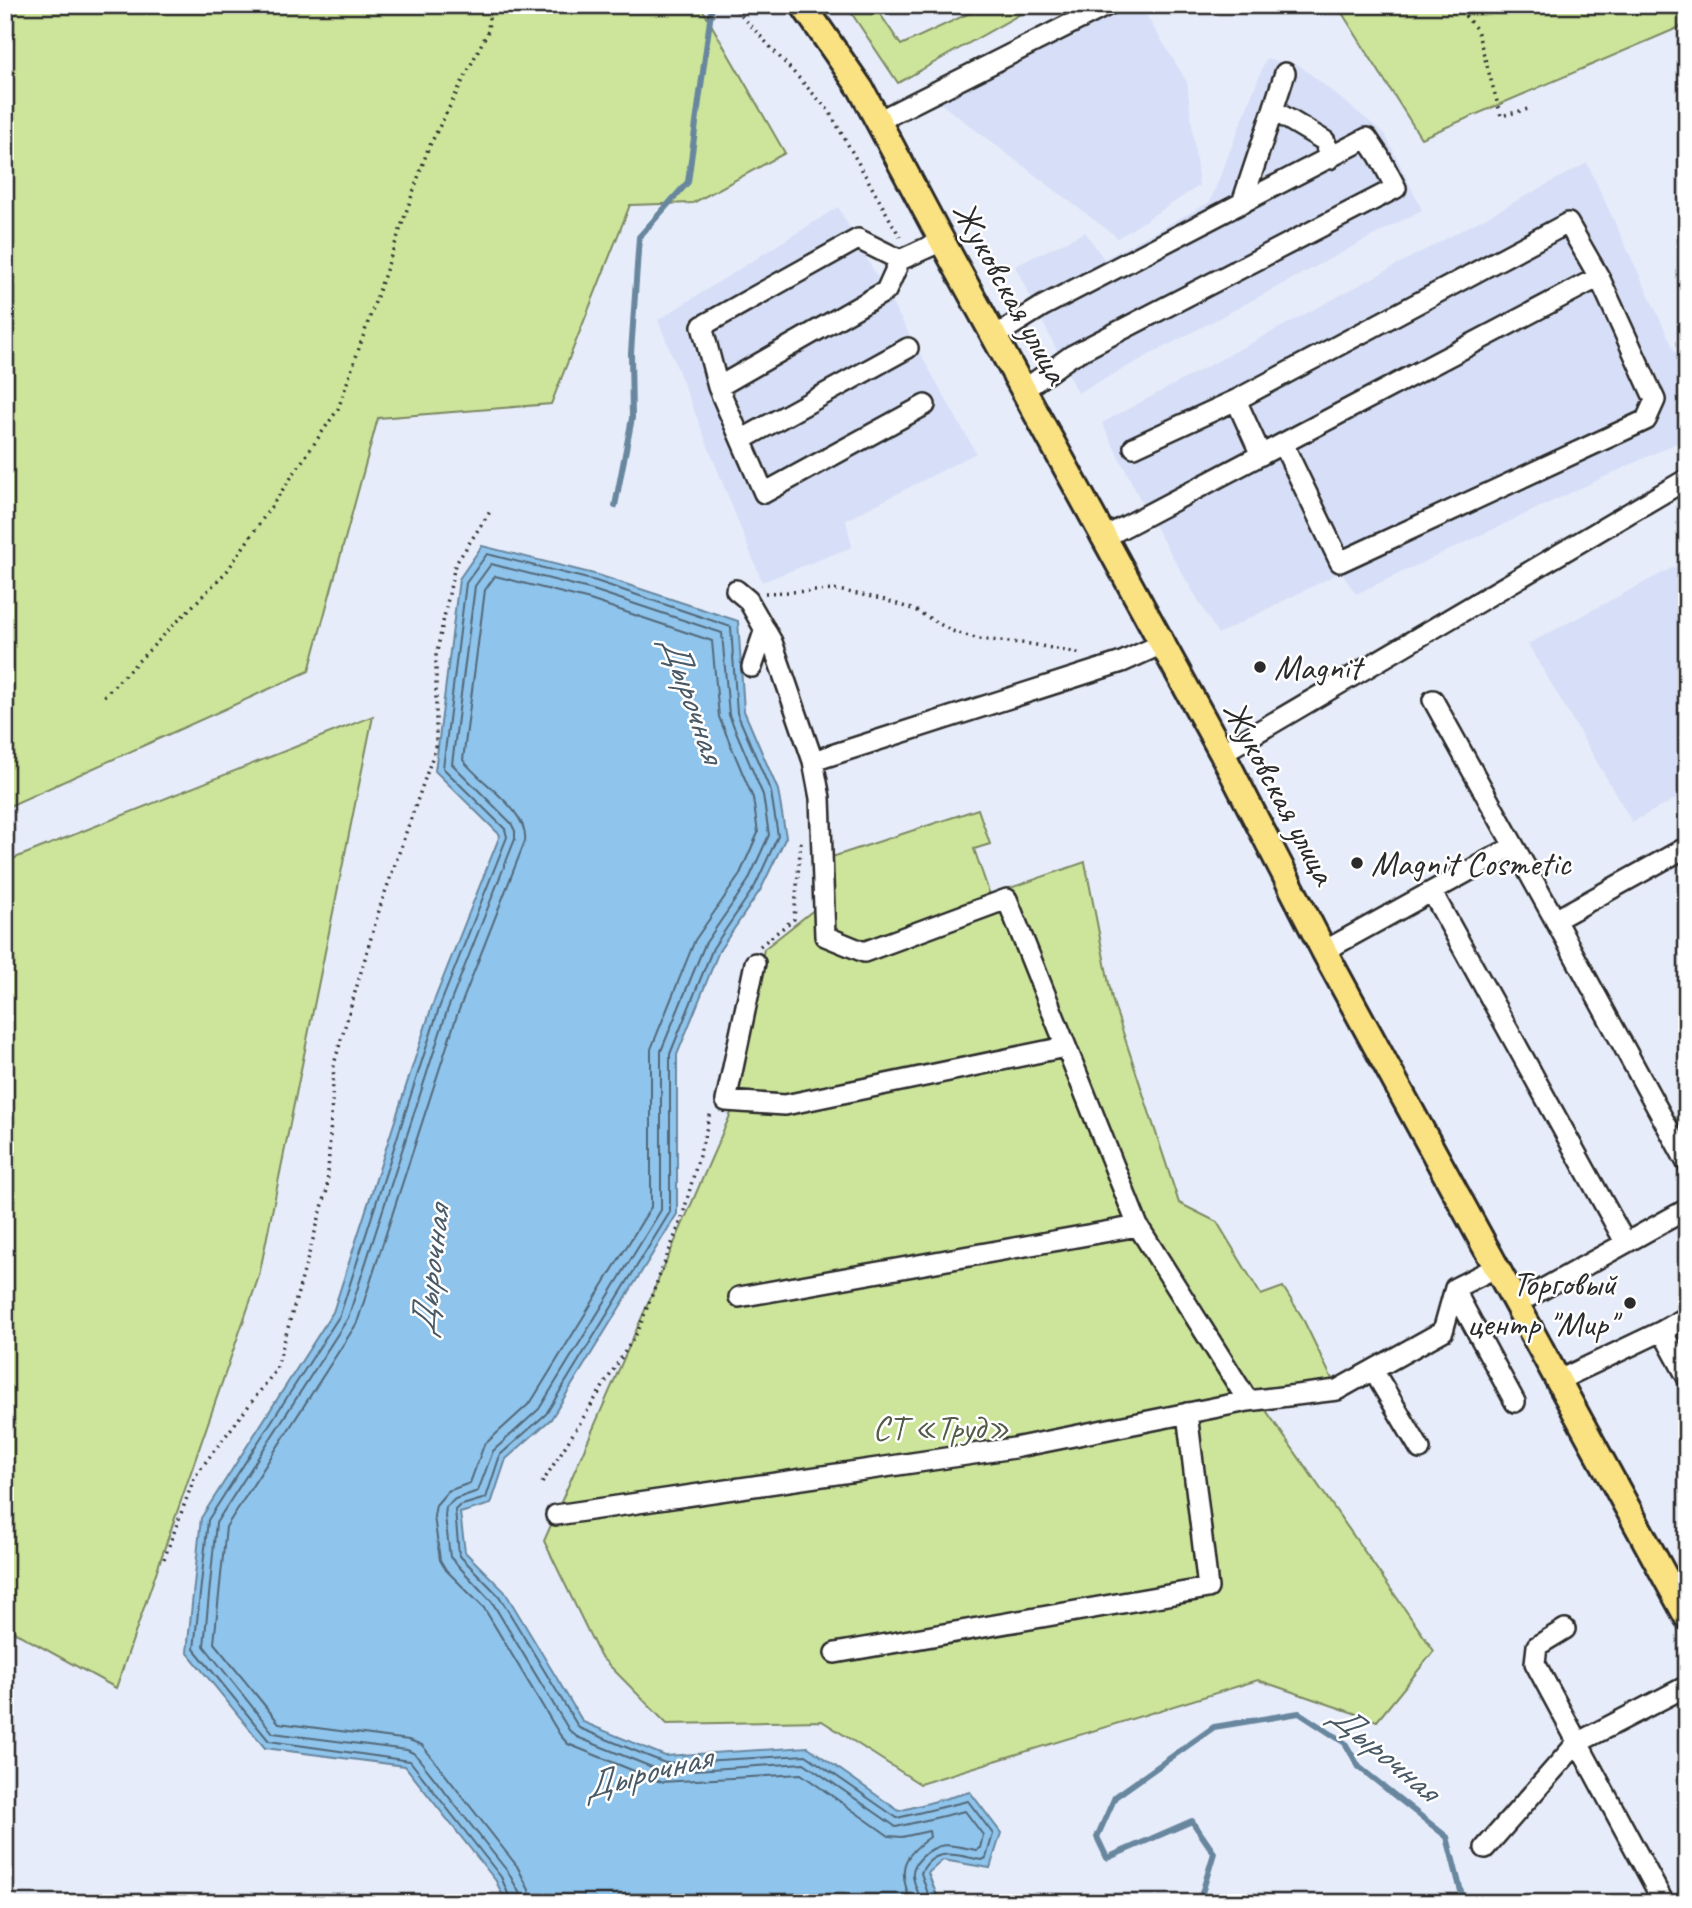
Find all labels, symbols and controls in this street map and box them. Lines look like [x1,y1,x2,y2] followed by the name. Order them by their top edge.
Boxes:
[942,193,1080,394] street label: Жуковская улица
[650,628,739,772] water label: Дырочная
[1274,645,1365,690] place label: Magnit
[1252,659,1268,675] marker: Magnit
[1212,693,1348,894] street label: Жуковская улица
[1371,841,1572,886] place label: Magnit Cosmetic
[1349,855,1365,871] marker: Magnit Cosmetic
[398,1199,461,1339] water label: Дырочная
[1467,1261,1623,1346] place label: Торговый центр "Мир"
[1622,1295,1638,1311] marker: Торговый центр "Мир"
[872,1405,1010,1450] park label: СТ «Труд»
[1319,1691,1454,1814] water label: Дырочная
[577,1732,720,1810] water label: Дырочная

